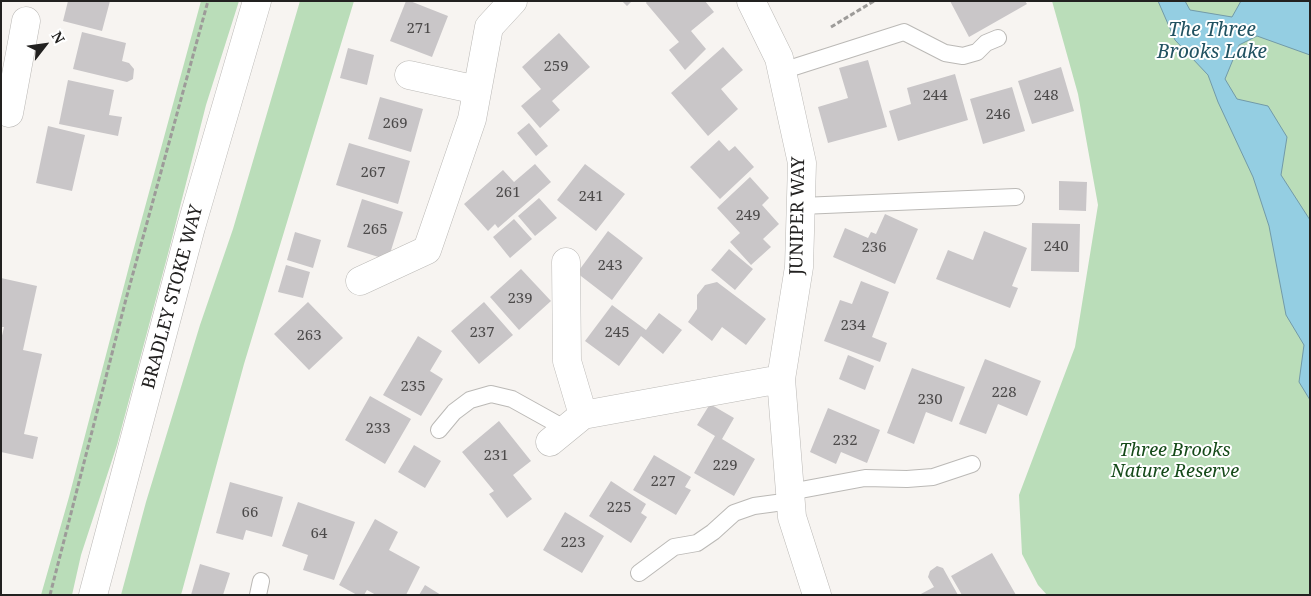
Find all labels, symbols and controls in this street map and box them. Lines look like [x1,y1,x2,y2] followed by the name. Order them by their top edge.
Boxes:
[20,20,70,70] north arrow
[406,20,432,38] house number: 271
[1157,20,1267,64] water label: The Three Brooks Lake
[47,28,69,47] text: N
[543,58,569,76] house number: 259
[922,87,948,105] house number: 244
[1033,87,1059,105] house number: 248
[985,106,1011,124] house number: 246
[382,115,408,133] house number: 269
[786,157,810,275] street label: JUNIPER WAY
[360,164,386,182] house number: 267
[495,184,521,202] house number: 261
[578,188,604,206] house number: 241
[138,203,208,391] street label: BRADLEY STOKE WAY
[735,207,761,225] house number: 249
[362,221,388,239] house number: 265
[1043,238,1069,256] house number: 240
[861,239,887,257] house number: 236
[597,257,623,275] house number: 243
[507,290,533,308] house number: 239
[840,317,866,335] house number: 234
[469,324,495,342] house number: 237
[604,324,630,342] house number: 245
[296,327,322,345] house number: 263
[400,378,426,396] house number: 235
[991,384,1017,402] house number: 228
[917,391,943,409] house number: 230
[365,420,391,438] house number: 233
[832,432,858,450] house number: 232
[1111,440,1239,482] park label: Three Brooks Nature Reserve
[483,447,509,465] house number: 231
[712,457,738,475] house number: 229
[650,473,676,491] house number: 227
[606,499,632,517] house number: 225
[242,504,258,522] house number: 66
[311,525,327,543] house number: 64
[560,534,586,552] house number: 223

